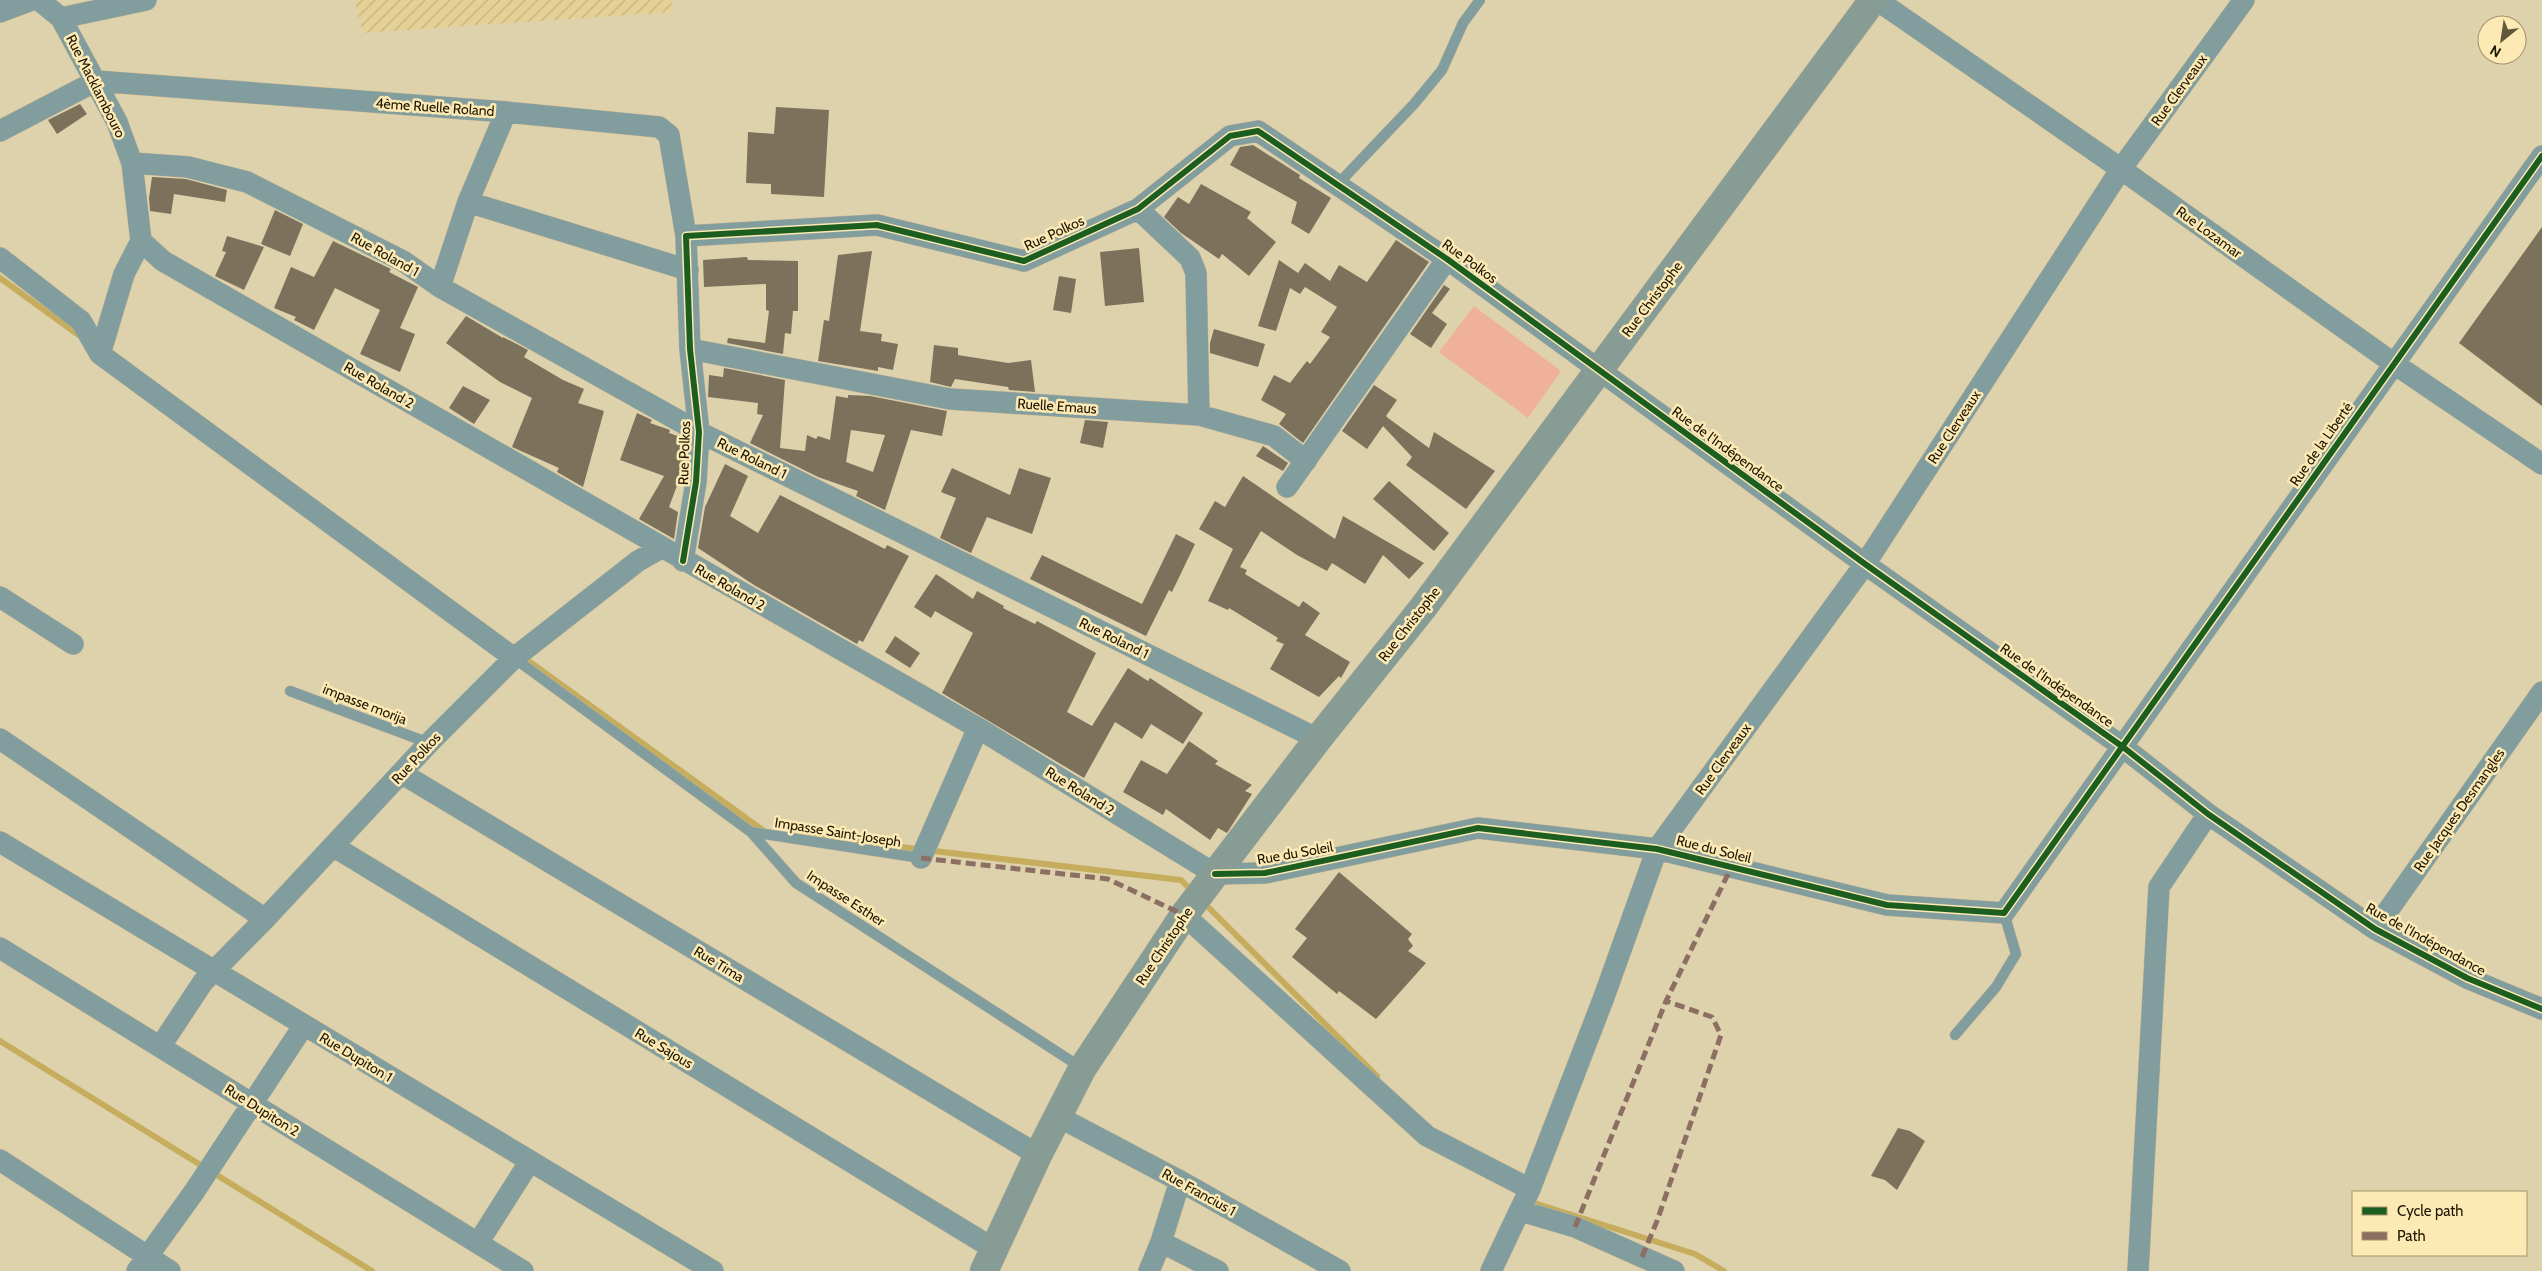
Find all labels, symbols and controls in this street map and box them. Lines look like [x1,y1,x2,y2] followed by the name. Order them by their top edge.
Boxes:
[2477,15,2527,65] north arrow
[62,31,130,141] street label: Rue Macklambouro
[2487,41,2504,62] text: N
[2147,50,2211,129] street label: Rue Clerveaux
[375,94,495,120] street label: 4ème Ruelle Roland
[2173,202,2246,262] street label: Rue Lozamar
[1021,211,1087,255] street label: Rue Polkos
[348,228,422,280] street label: Rue Roland 1
[1439,235,1501,287] street label: Rue Polkos
[1618,258,1686,340] street label: Rue Christophe
[341,358,417,412] street label: Rue Roland 2
[1924,387,1985,467] street label: Rue Clerveaux
[1017,394,1097,418] street label: Ruelle Emaus
[2285,399,2357,489] street label: Rue de la Liberté
[1668,402,1788,496] street label: Rue de l'Indépendance
[674,420,694,485] street label: Rue Polkos
[714,433,790,483] street label: Rue Roland 1
[692,560,768,614] street label: Rue Roland 2
[1374,583,1444,665] street label: Rue Christophe
[1076,613,1152,663] street label: Rue Roland 1
[1997,639,2117,731] street label: Rue de l'Indépendance
[320,680,410,728] street label: impasse morija
[1691,719,1755,798] street label: Rue Clerveaux
[388,728,445,788] street label: Rue Polkos
[2410,745,2509,875] street label: Rue Jacques Desmangles
[1042,763,1118,819] street label: Rue Roland 2
[773,813,903,851] street label: Impasse Saint-Joseph
[1675,831,1754,867] street label: Rue du Soleil
[1256,837,1335,869] street label: Rue du Soleil
[804,866,889,930] street label: Impasse Esther
[2363,899,2489,979] street label: Rue de l'Indépendance
[1131,904,1197,988] street label: Rue Christophe
[691,942,748,986] street label: Rue Tima
[632,1024,697,1072] street label: Rue Sajous
[316,1028,396,1086] street label: Rue Dupiton 1
[221,1080,303,1140] street label: Rue Dupiton 2
[1159,1164,1239,1220] street label: Rue Francius 1
[2352,1191,2527,1256] legend
[2397,1202,2463,1220] text: Cycle path
[2397,1227,2426,1245] text: Path

